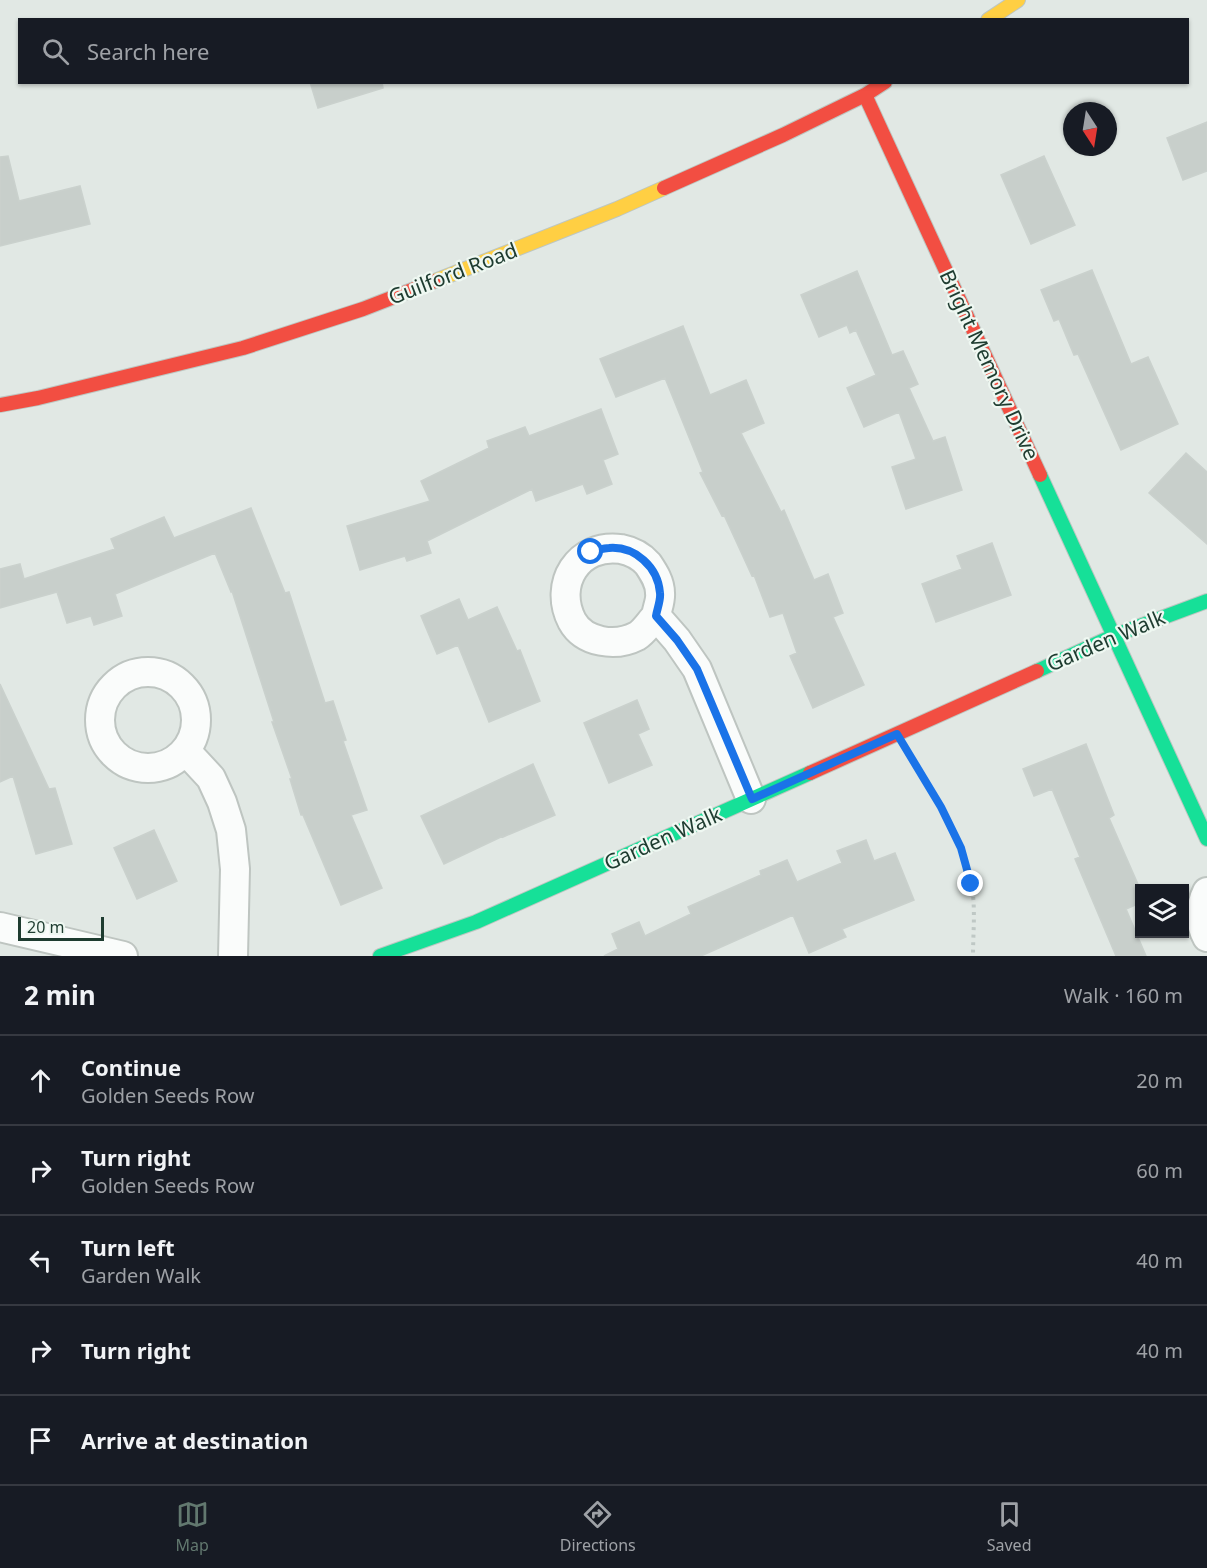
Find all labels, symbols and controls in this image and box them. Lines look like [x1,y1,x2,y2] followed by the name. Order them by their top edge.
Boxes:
[18,18,1189,84] search box
[39,35,72,68] icon: search
[87,36,209,66] text: Search here
[1063,102,1117,156] north arrow
[384,236,521,311] street label: Guilford Road
[934,265,1046,464] street label: Bright Memory Drive
[577,538,603,564] route start
[1042,602,1170,678] street label: Garden Walk
[599,799,727,877] street label: Garden Walk
[957,870,983,896] route end
[1135,884,1189,938] map controls
[1135,884,1189,938] button: layers
[18,914,104,941] scale bar
[27,916,64,938] text: 20 m
[24,977,96,1013] text: 2 min
[1064,982,1183,1009] text: Walk · 160 m
[81,1052,181,1082] text: Continue
[24,1064,57,1097] icon: ahead
[1136,1067,1183,1094] text: 20 m
[81,1082,254,1109] text: Golden Seeds Row
[81,1142,191,1172] text: Turn right
[24,1154,57,1187] icon: right
[1136,1157,1183,1184] text: 60 m
[81,1172,254,1199] text: Golden Seeds Row
[81,1232,175,1262] text: Turn left
[24,1244,57,1277] icon: left
[1136,1247,1183,1274] text: 40 m
[81,1262,201,1289] text: Garden Walk
[24,1334,57,1367] icon: right
[81,1335,191,1365] text: Turn right
[1136,1337,1183,1364] text: 40 m
[24,1424,57,1457] icon: arrive
[81,1425,308,1455] text: Arrive at destination
[175,1498,209,1556] tab: Map
[560,1498,636,1556] tab: Directions
[987,1498,1031,1556] tab: Saved

